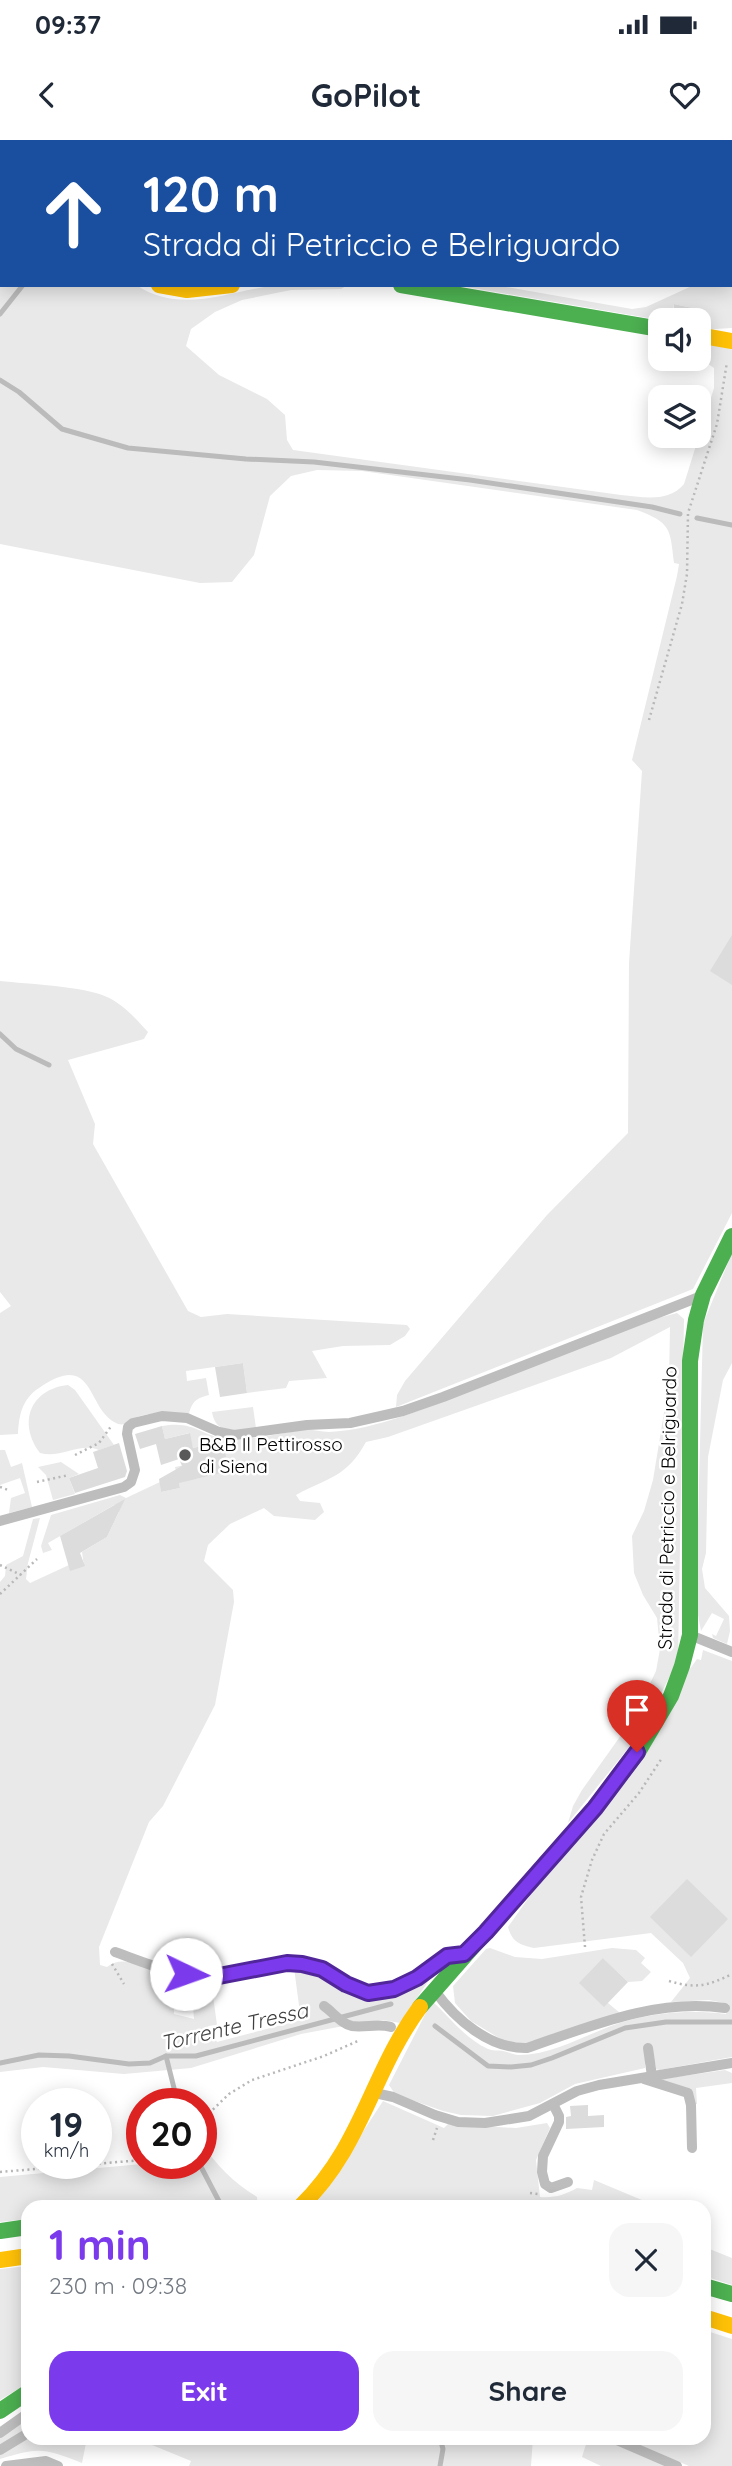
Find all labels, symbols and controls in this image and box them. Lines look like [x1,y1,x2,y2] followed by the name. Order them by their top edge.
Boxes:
[35,8,101,41] text: 09:37
[311,75,421,115] text: GoPilot
[28,76,66,114] icon: back
[666,76,704,114] icon: heart
[143,163,279,224] text: 120 m
[28,168,119,259] icon: ahead
[143,224,620,264] text: Strada di Petriccio e Belriguardo
[648,308,711,448] map controls
[648,308,711,371] button: sound
[648,385,711,448] button: layers
[653,1366,681,1650] street label: Strada di Petriccio e Belriguardo
[199,1432,343,1478] place label: B&B Il Pettirosso di Siena
[177,1447,193,1463] marker: B&B Il Pettirosso di Siena
[607,1680,667,1752] pin
[618,1691,656,1729] icon: arrive
[149,1937,223,2011] position arrow
[158,1996,312,2056] water label: Torrente Tressa
[126,2088,217,2179] speed limit sign: 20
[50,2102,83,2146] text: 19
[44,2139,89,2162] text: km/h
[49,2218,151,2271] text: 1 min
[609,2223,683,2297] button: close
[49,2271,187,2300] text: 230 m · 09:38
[49,2351,359,2431] button: Exit
[373,2351,683,2431] button: Share

